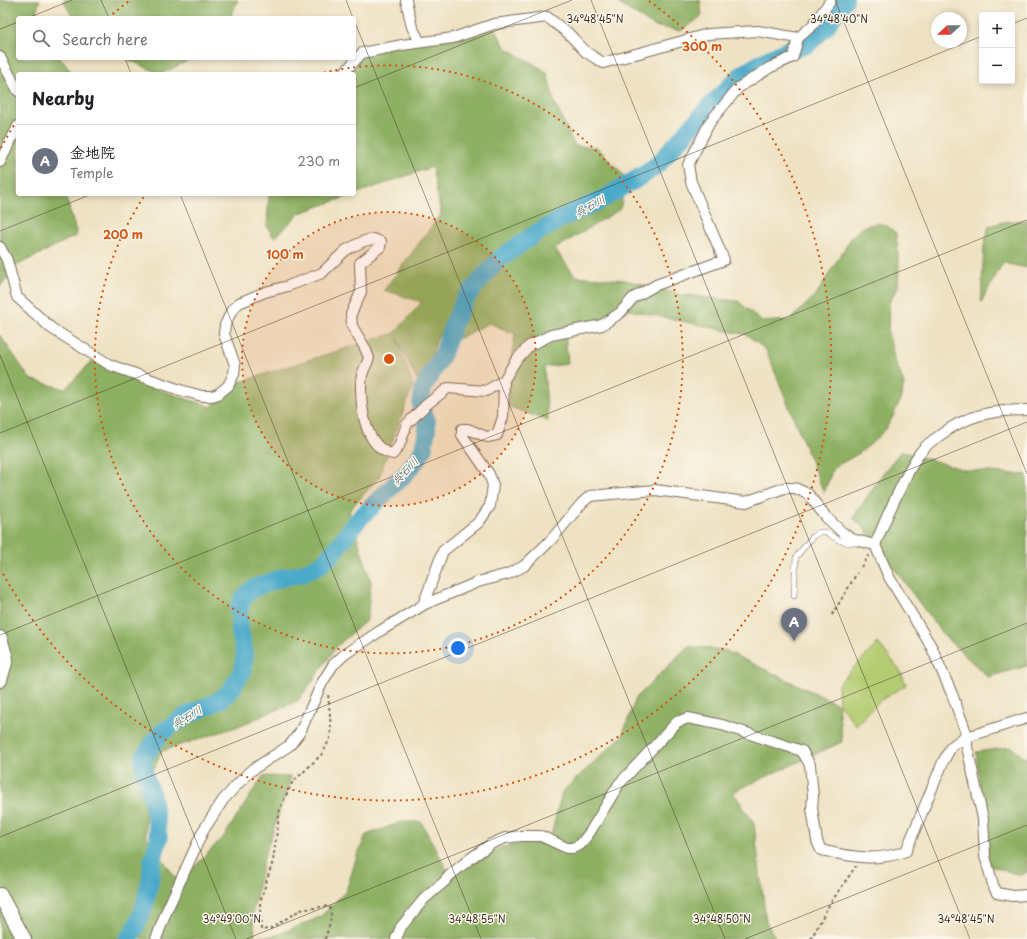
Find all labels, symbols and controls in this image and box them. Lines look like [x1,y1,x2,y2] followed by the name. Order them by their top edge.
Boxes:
[566,11,624,26] text: 34°48'45"N
[810,11,868,26] text: 34°48'40"N
[931,12,967,48] north arrow
[979,12,1015,84] map controls
[979,12,1015,48] button: +
[16,16,356,60] search box
[30,27,52,49] icon: search
[62,27,148,50] text: Search here
[682,37,722,55] text: 300 m
[979,48,1015,84] button: −
[32,85,94,111] text: Nearby
[70,140,115,163] text: 金地院
[40,151,50,170] text: A
[298,151,340,170] text: 230 m
[70,163,113,182] text: Temple
[571,190,608,221] water label: 呉石川
[103,225,143,243] text: 200 m
[266,245,304,263] text: 100 m
[382,352,396,366] centre of rings
[387,453,422,488] water label: 呉石川
[781,608,807,641] pin: A
[448,638,468,658] your location
[168,701,205,732] water label: 呉石川
[203,911,261,926] text: 34°49'00"N
[448,911,506,926] text: 34°48'55"N
[693,911,751,926] text: 34°48'50"N
[937,911,995,926] text: 34°48'45"N

